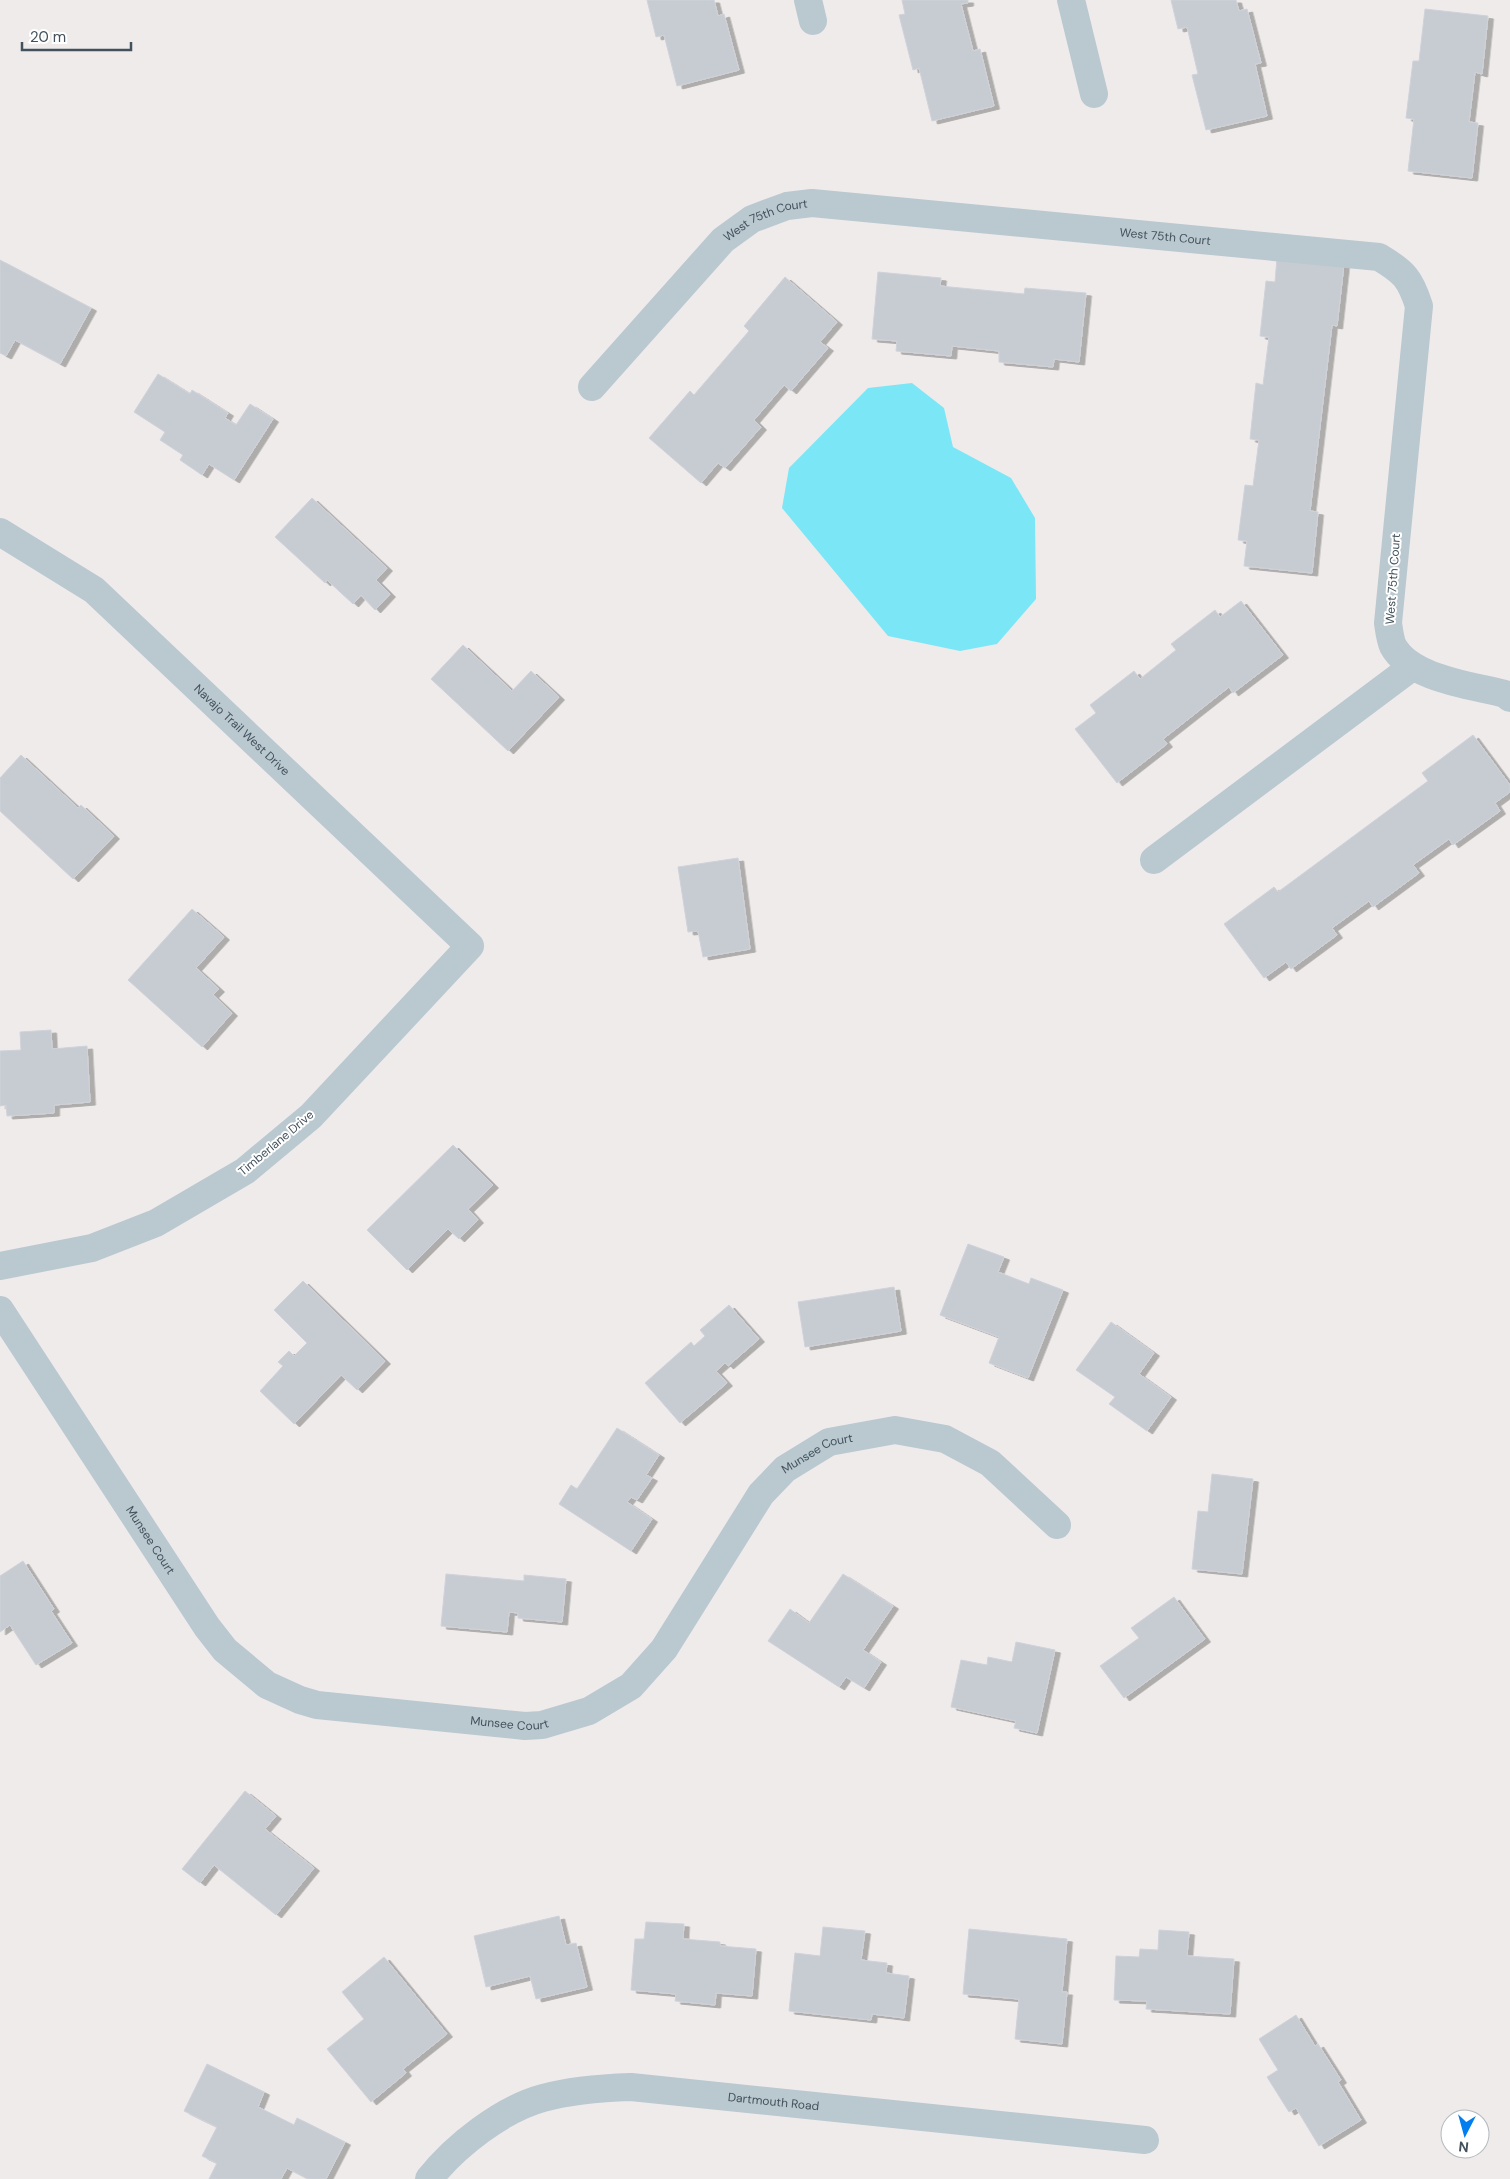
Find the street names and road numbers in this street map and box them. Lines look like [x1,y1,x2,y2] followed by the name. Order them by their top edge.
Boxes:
[720,196,809,245] street label: West 75th Court
[1119,224,1212,249] street label: West 75th Court
[1382,533,1404,625] street label: West 75th Court
[190,681,293,779] street label: Navajo Trail West Drive
[235,1107,317,1179] street label: Timberlane Drive
[778,1430,854,1477] street label: Munsee Court
[122,1503,179,1578] street label: Munsee Court
[470,1713,551,1734] street label: Munsee Court
[727,2089,820,2114] street label: Dartmouth Road

